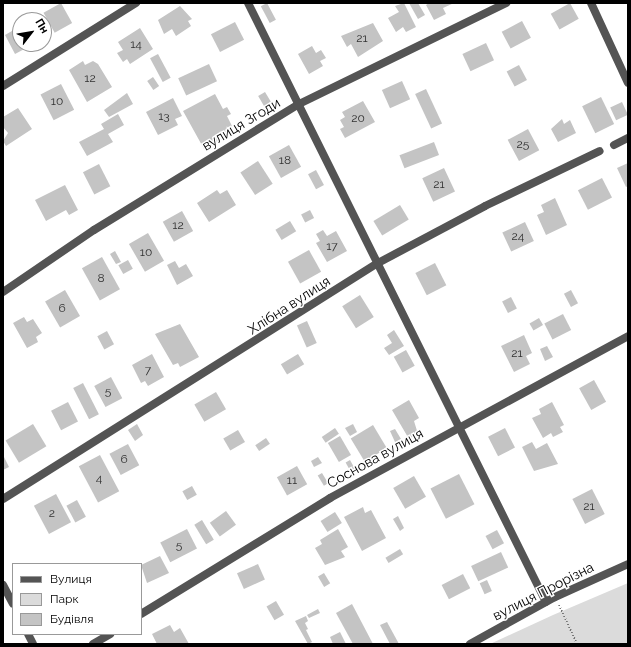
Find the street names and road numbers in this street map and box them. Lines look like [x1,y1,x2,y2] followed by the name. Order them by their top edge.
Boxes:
[199,94,283,154] street label: вулиця Згоди
[245,272,333,338] street label: Хлібна вулиця
[324,425,426,491] street label: Соснова вулиця
[490,558,596,624] street label: вулиця Прорізна

